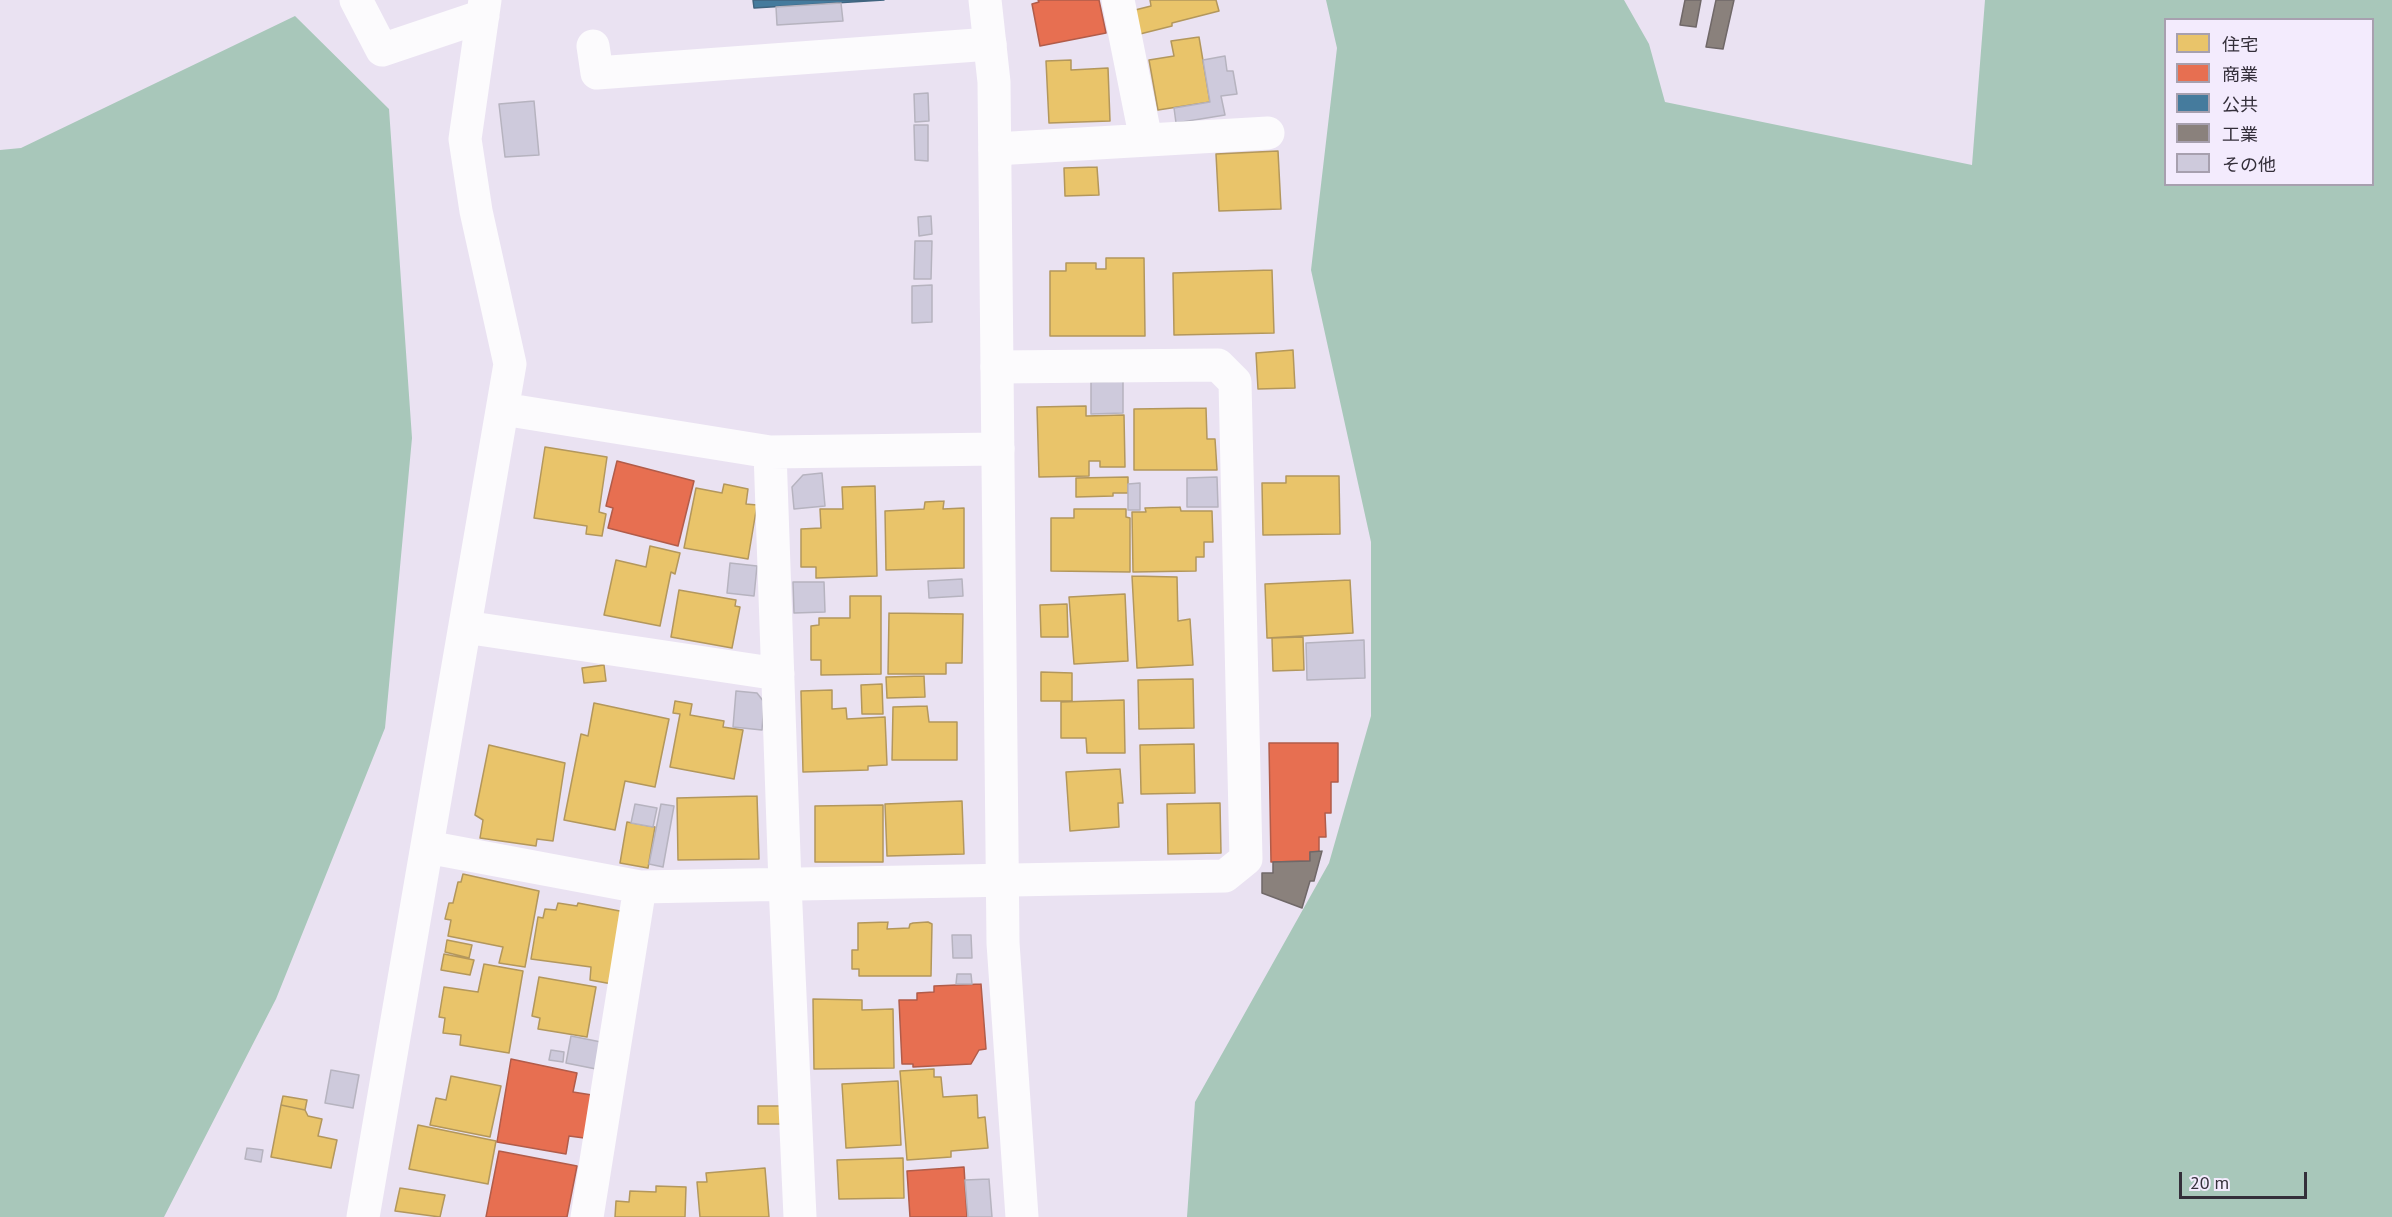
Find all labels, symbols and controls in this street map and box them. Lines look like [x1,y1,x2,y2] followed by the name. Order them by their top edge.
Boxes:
[2164,18,2374,186] legend
[2222,33,2258,56] text: 住宅
[2222,63,2258,86] text: 商業
[2222,93,2258,116] text: 公共
[2222,123,2258,146] text: 工業
[2222,153,2276,176] text: その他
[2182,1160,2310,1198] scale bar
[2190,1171,2229,1194] text: 20 m

